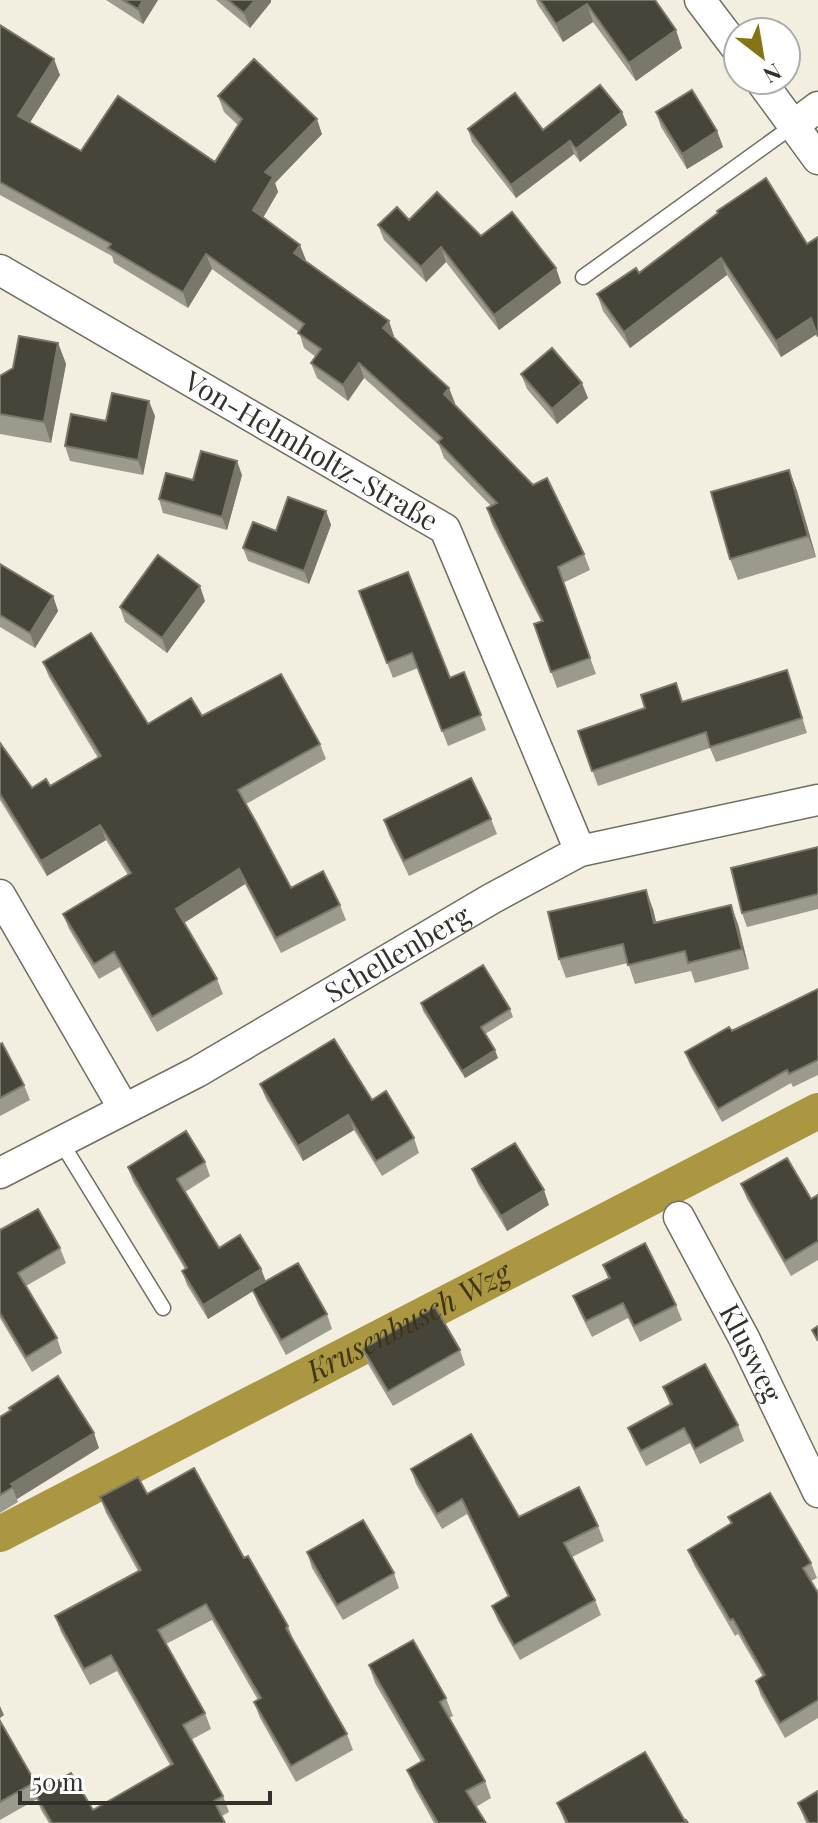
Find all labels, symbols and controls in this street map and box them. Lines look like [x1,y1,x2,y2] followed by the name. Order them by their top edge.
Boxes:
[722,16,802,96] north arrow
[758,57,787,91] text: N
[177,361,446,538] street label: Von-Helmholtz-Straße
[317,895,477,1010] street label: Schellenberg
[298,1251,519,1391] water label: Krusenbusch Wzg
[712,1297,792,1408] street label: Klusweg
[20,1755,270,1805] scale bar
[32,1765,84,1797] text: 50 m

